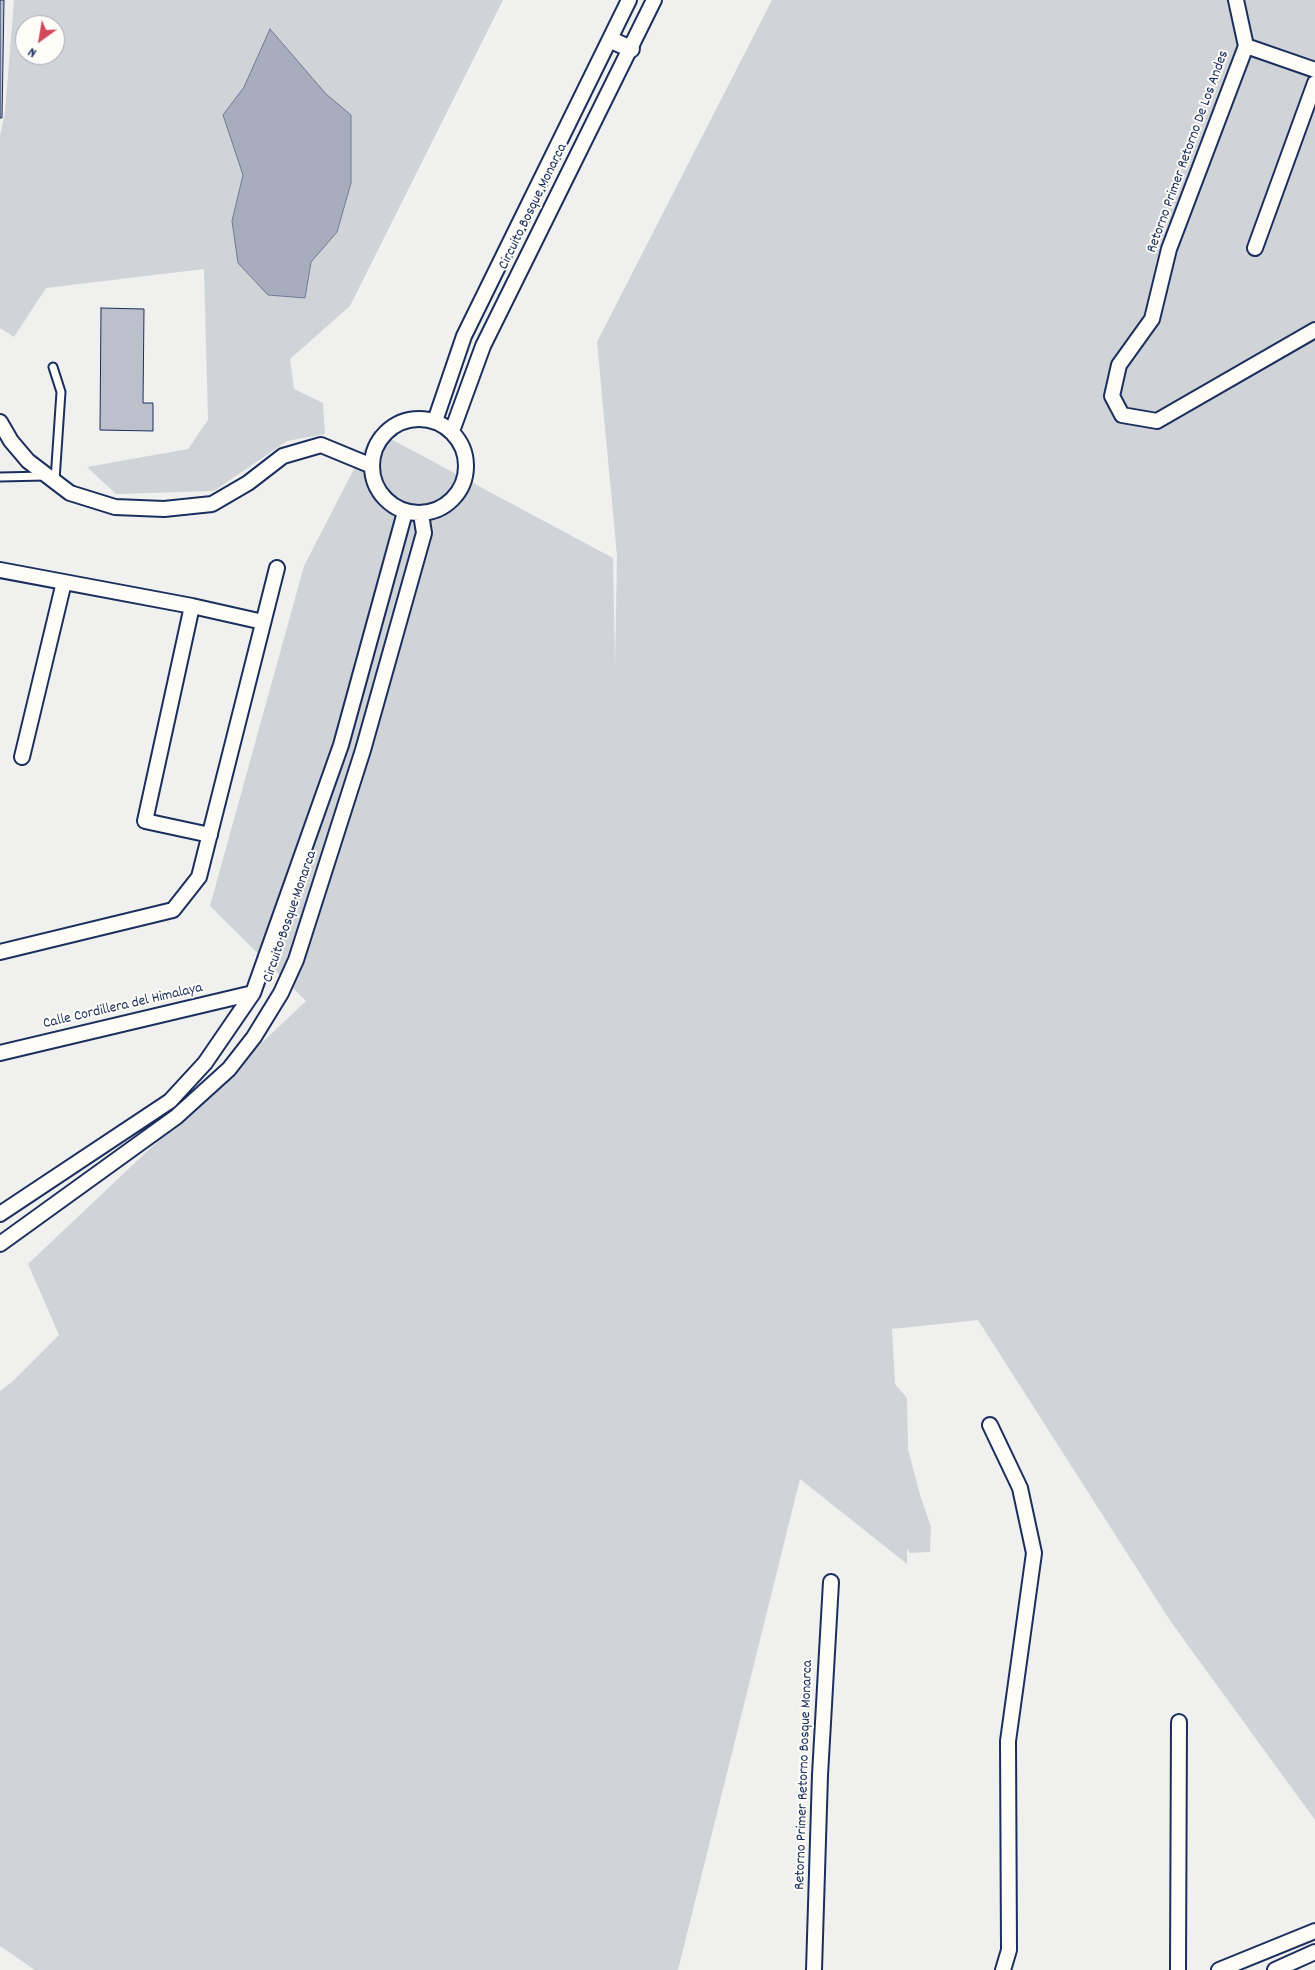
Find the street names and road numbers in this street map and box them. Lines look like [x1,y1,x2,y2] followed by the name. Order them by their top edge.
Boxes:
[1144,48,1234,256] street label: Retorno Primer Retorno De Los Andes
[496,141,572,273] street label: Circuito Bosque Monarca
[260,849,322,985] street label: Circuito Bosque Monarca
[42,980,204,1034] street label: Calle Cordillera del Himalaya
[792,1660,818,1890] street label: Retorno Primer Retorno Bosque Monarca

